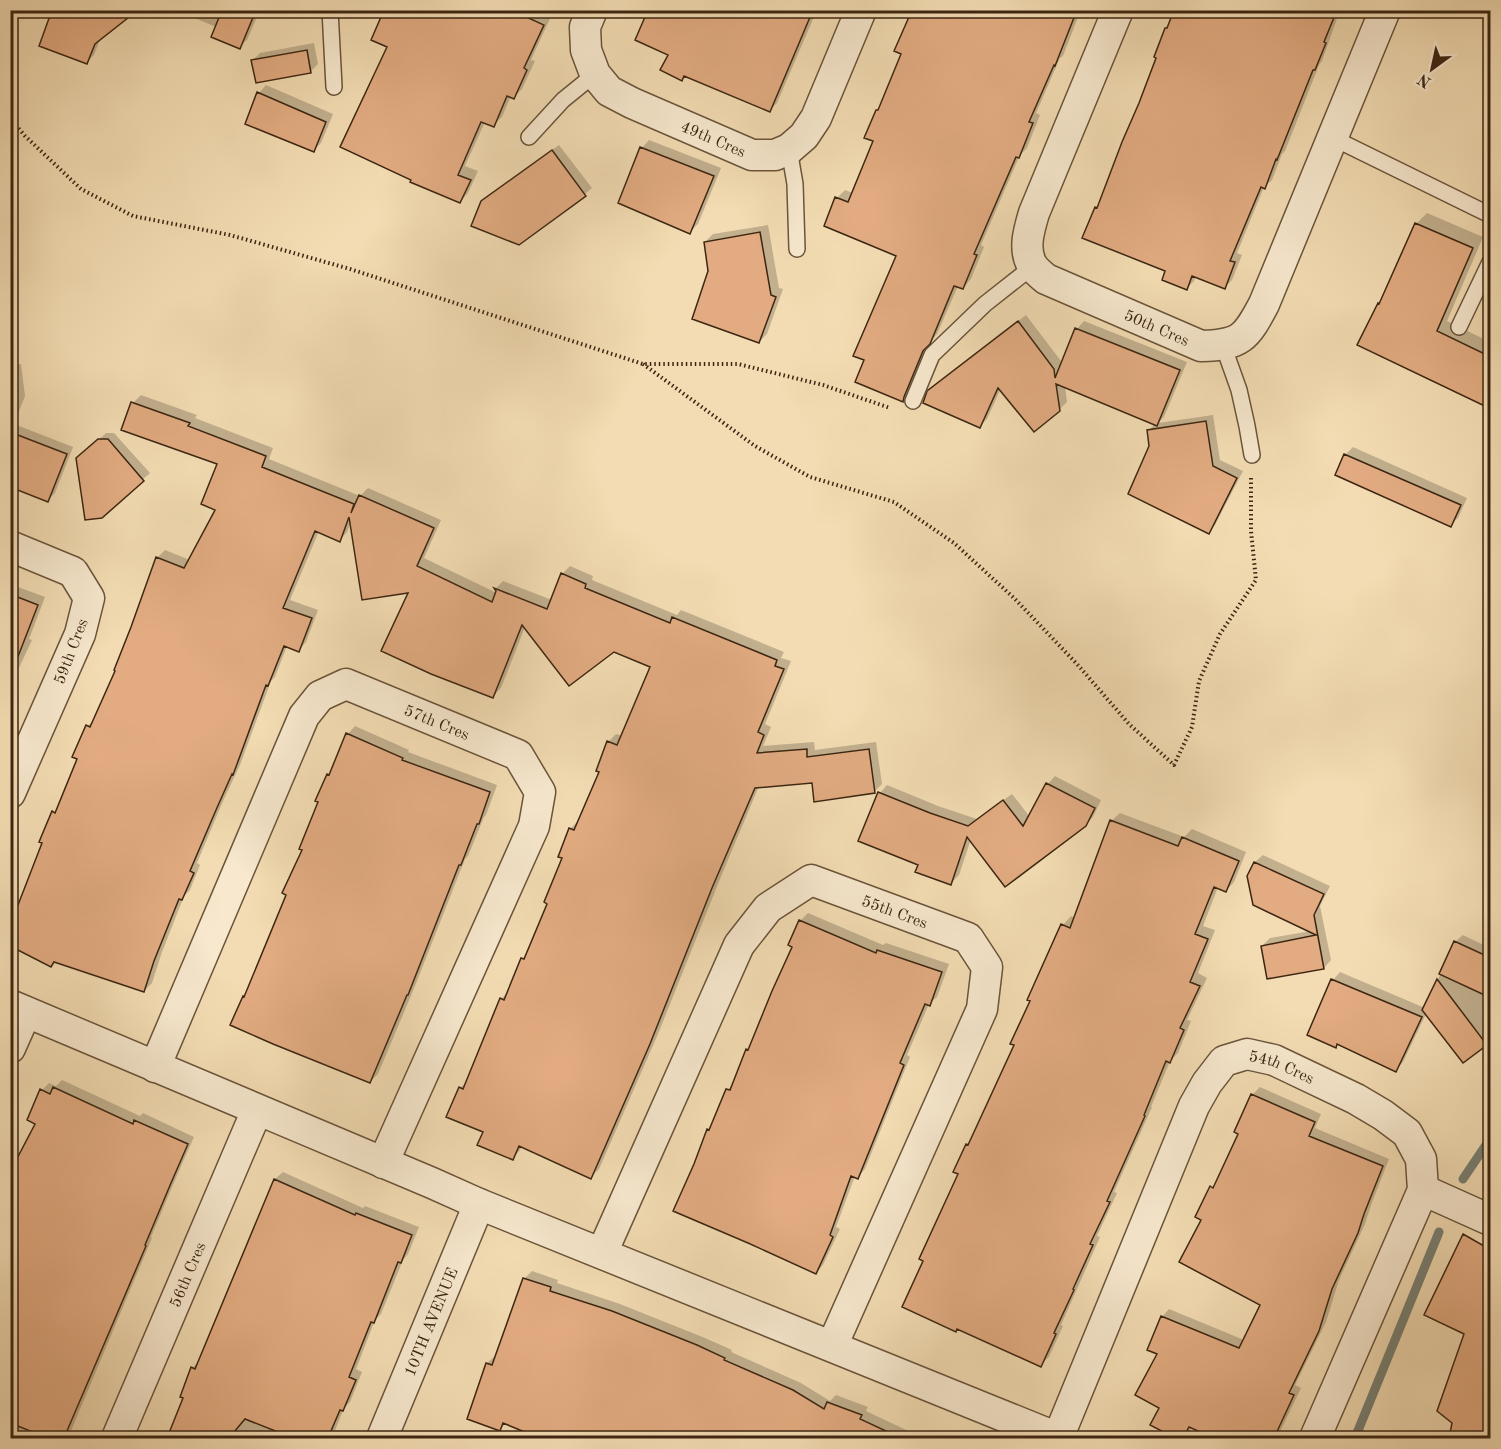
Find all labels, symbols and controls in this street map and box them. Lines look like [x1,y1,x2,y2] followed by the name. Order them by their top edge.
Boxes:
[1402,39,1462,99] north arrow
[1415,69,1434,90] text: N
[678,119,748,161] street label: 49th Cres
[1121,308,1191,350] street label: 50th Cres
[52,617,92,687] street label: 59th Cres
[401,703,471,744] street label: 57th Cres
[859,893,930,932] street label: 55th Cres
[1247,1049,1316,1088] street label: 54th Cres
[168,1240,210,1310] street label: 56th Cres
[403,1266,462,1379] street label: 10TH AVENUE

